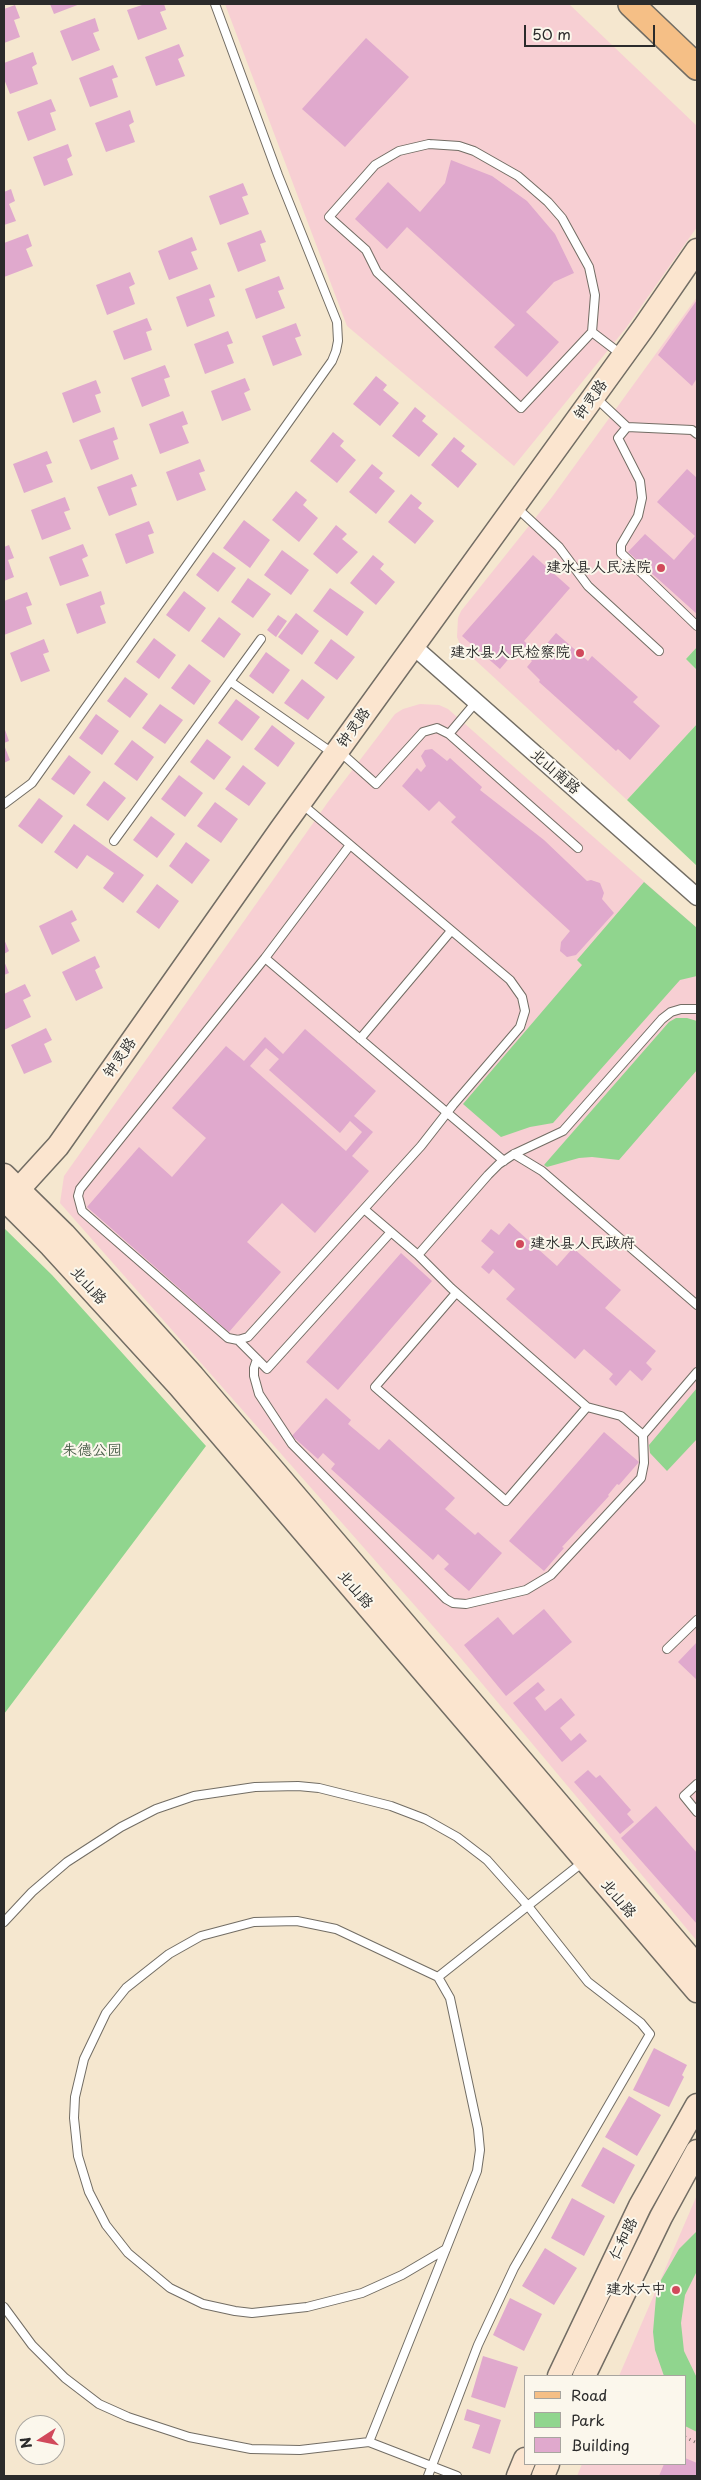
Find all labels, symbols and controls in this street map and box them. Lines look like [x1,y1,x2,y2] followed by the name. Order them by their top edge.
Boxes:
[526,15,657,47] scale bar
[532,22,571,45] text: 50 m
[570,377,612,423] street label: 钟灵路
[546,559,651,577] place label: 建水县人民法院
[655,562,667,574] marker: 建水县人民法院
[450,644,570,662] place label: 建水县人民检察院
[574,647,586,659] marker: 建水县人民检察院
[333,705,375,751] street label: 钟灵路
[526,746,584,798] street label: 北山南路
[100,1034,140,1082] street label: 钟灵路
[530,1235,635,1253] place label: 建水县人民政府
[514,1238,526,1250] marker: 建水县人民政府
[66,1263,110,1309] street label: 北山路
[62,1442,122,1460] park label: 朱德公园
[333,1567,377,1613] street label: 北山路
[597,1876,639,1922] street label: 北山路
[606,2215,642,2263] street label: 仁和路
[606,2281,666,2299] place label: 建水六中
[670,2284,682,2296] marker: 建水六中
[524,2375,686,2465] legend
[571,2383,607,2406] text: Road
[571,2408,605,2431] text: Park
[15,2415,65,2465] north arrow
[571,2433,630,2456] text: Building
[14,2435,37,2450] text: N

